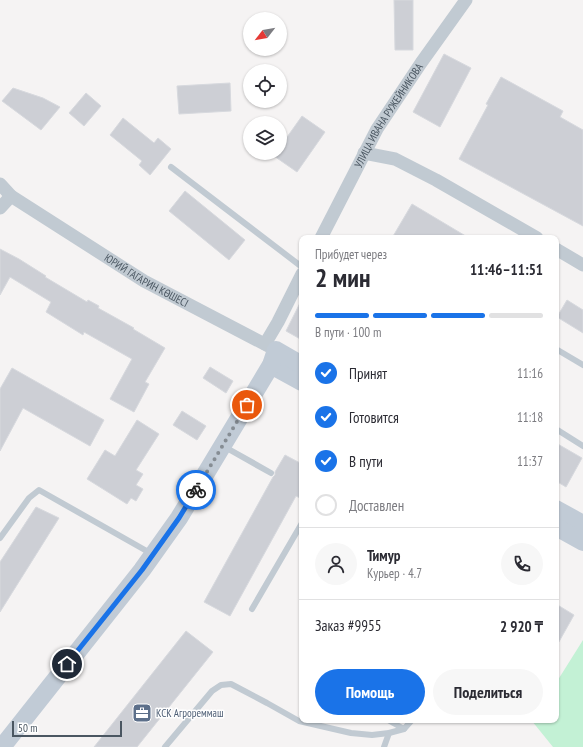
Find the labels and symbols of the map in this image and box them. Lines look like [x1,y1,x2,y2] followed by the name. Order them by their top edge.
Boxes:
[243,12,287,56] north arrow
[351,60,426,170] street label: УЛИЦА ИВАНА РУЖЕЙНИКОВА
[102,251,191,310] street label: ЮРИЙ ГАГАРИН КӨШЕСІ
[230,388,264,422] pin
[176,470,216,510] courier
[50,647,84,681] pin
[131,702,153,724] office icon: КСК Агрореммаш
[156,706,224,720] place label: КСК Агрореммаш
[12,719,122,738] scale bar

